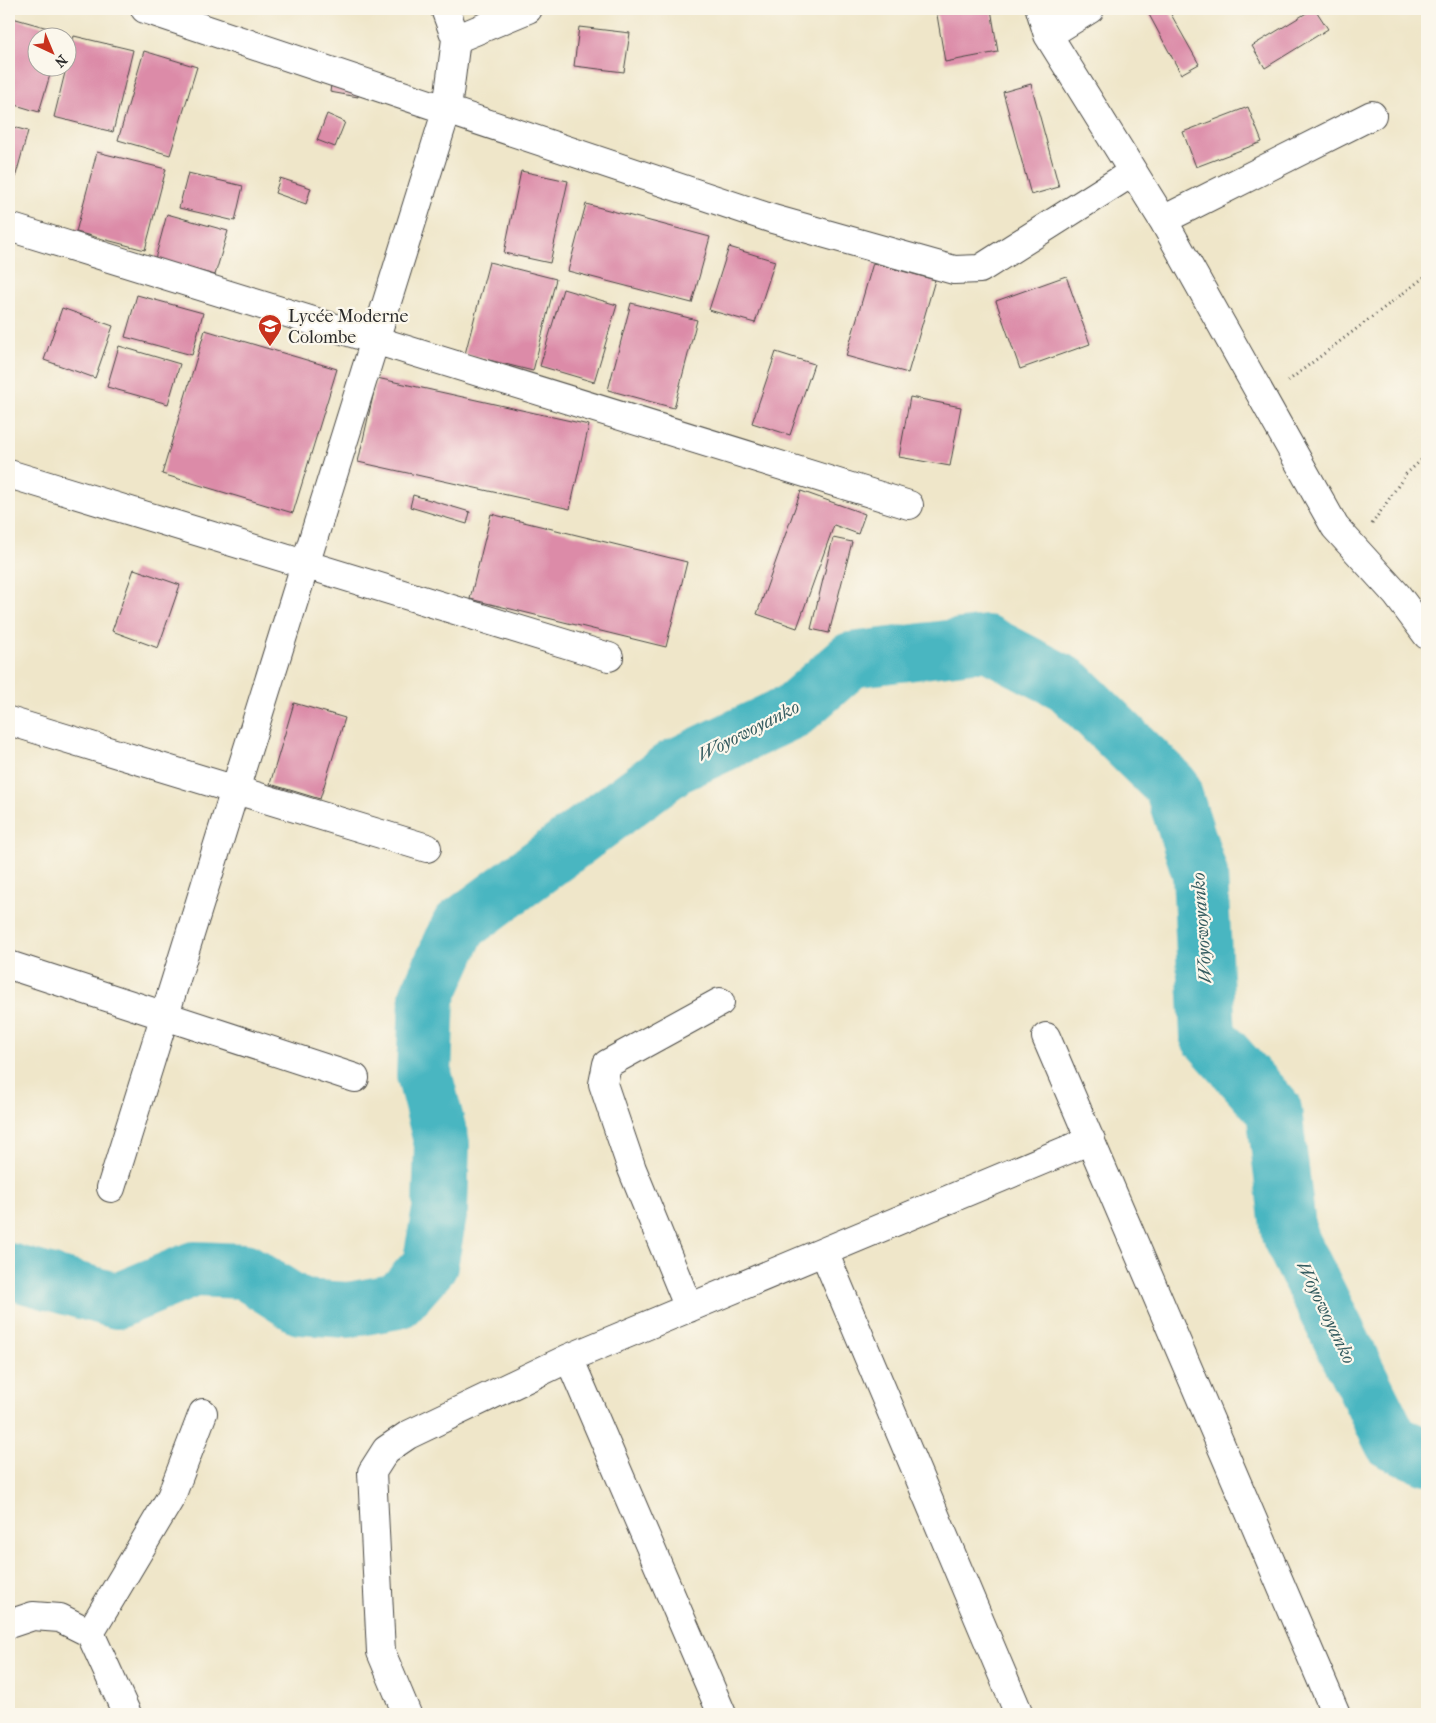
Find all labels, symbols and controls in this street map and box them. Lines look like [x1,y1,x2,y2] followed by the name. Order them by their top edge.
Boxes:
[28,28,78,78] north arrow
[51,51,70,71] text: N
[288,306,408,348] place label: Lycée Moderne Colombe
[257,313,283,347] school or university icon: Lycée Moderne Colombe
[694,696,803,766] water label: Woyowoyanko
[1187,872,1217,984] water label: Woyowoyanko
[1292,1258,1360,1367] water label: Woyowoyanko

